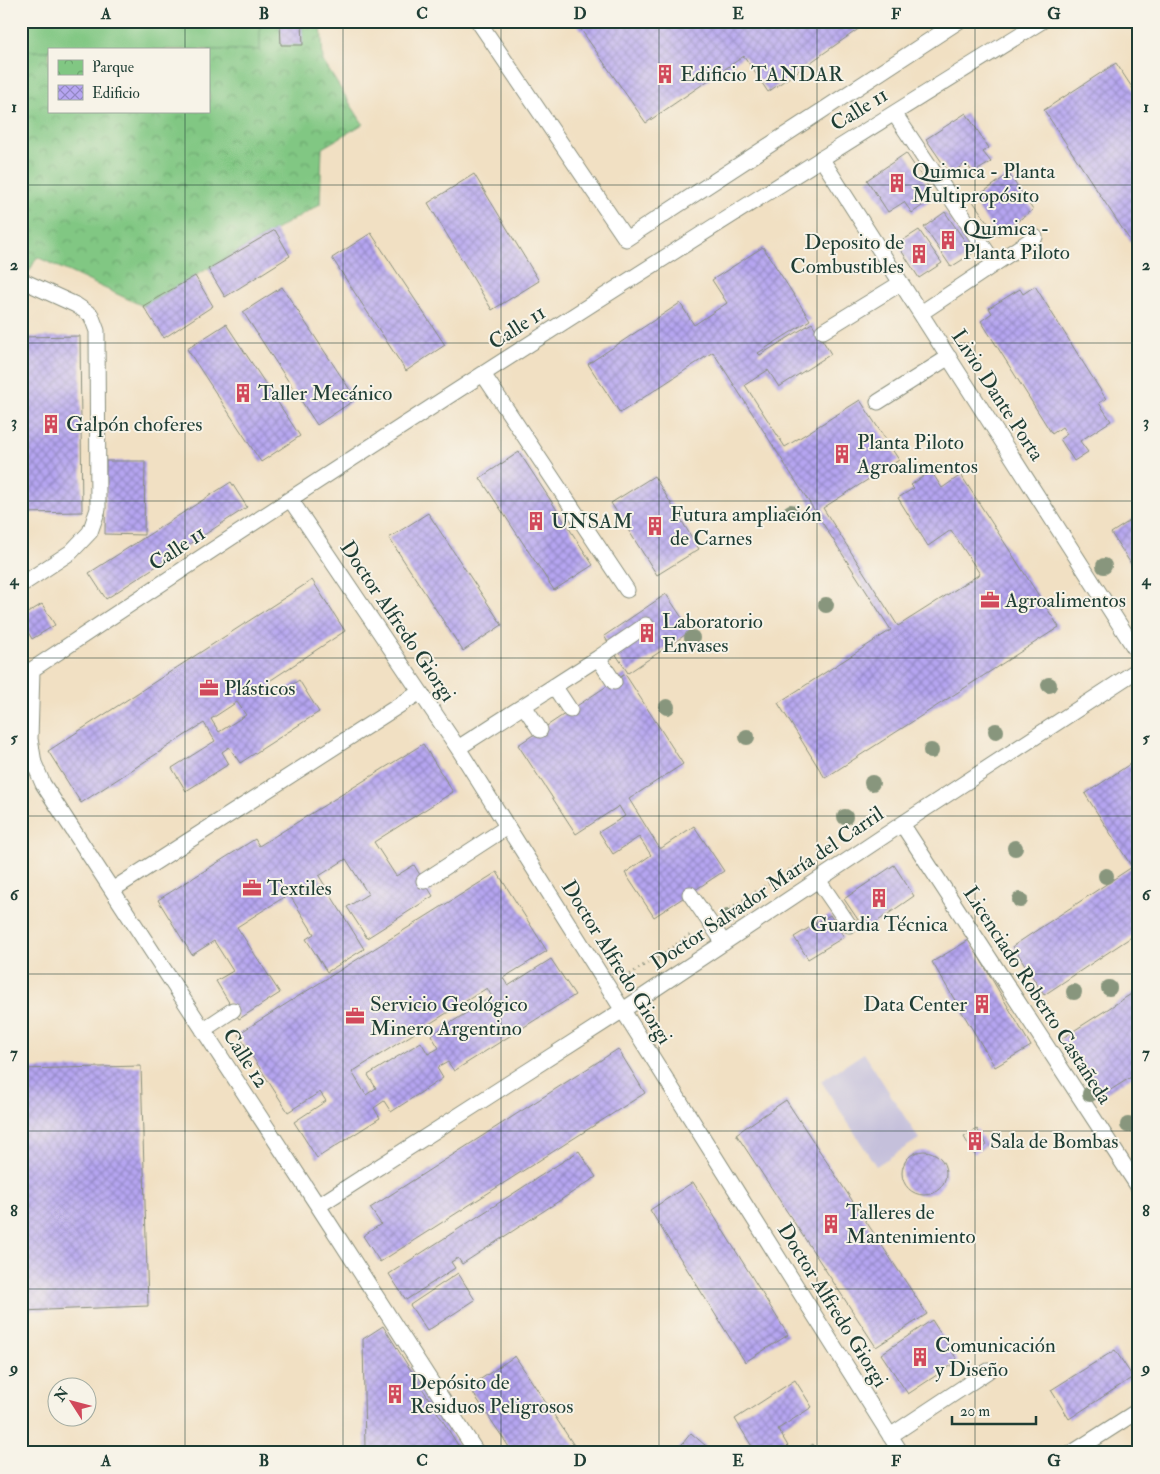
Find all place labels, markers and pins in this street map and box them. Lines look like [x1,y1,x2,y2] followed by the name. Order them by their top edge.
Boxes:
[680,61,844,88] place label: Edificio TANDAR
[654,63,676,85] building icon: Edificio TANDAR
[912,158,1056,209] place label: Quimica - Planta Multipropósito
[886,172,908,194] building icon: Quimica - Planta Multipropósito
[963,215,1070,266] place label: Quimica - Planta Piloto
[790,229,904,280] place label: Deposito de Combustibles
[937,229,959,251] building icon: Quimica - Planta Piloto
[908,243,930,265] building icon: Deposito de Combustibles
[258,380,392,407] place label: Taller Mecánico
[232,382,254,404] building icon: Taller Mecánico
[66,411,202,438] place label: Galpón choferes
[40,413,62,435] building icon: Galpón choferes
[856,429,978,480] place label: Planta Piloto Agroalimentos
[831,443,853,465] building icon: Planta Piloto Agroalimentos
[670,501,822,552] place label: Futura ampliación de Carnes
[551,508,633,535] place label: UNSAM
[525,510,547,532] building icon: UNSAM
[644,515,666,537] building icon: Futura ampliación de Carnes
[1004,587,1126,614] place label: Agroalimentos
[979,589,1001,611] office icon: Agroalimentos
[662,608,763,659] place label: Laboratorio Envases
[636,622,658,644] building icon: Laboratorio Envases
[224,675,296,702] place label: Plásticos
[198,677,220,699] office icon: Plásticos
[267,875,332,902] place label: Textiles
[241,877,263,899] office icon: Textiles
[868,887,890,909] building icon: Guardia Técnica
[810,911,948,938] place label: Guardia Técnica
[370,991,528,1042] place label: Servicio Geológico Minero Argentino
[863,991,967,1018] place label: Data Center
[971,993,993,1015] building icon: Data Center
[344,1005,366,1027] office icon: Servicio Geológico Minero Argentino
[990,1128,1118,1155] place label: Sala de Bombas
[964,1130,986,1152] building icon: Sala de Bombas
[846,1199,976,1250] place label: Talleres de Mantenimiento
[820,1213,842,1235] building icon: Talleres de Mantenimiento
[935,1332,1056,1383] place label: Comunicación y Diseño
[909,1346,931,1368] building icon: Comunicación y Diseño
[410,1369,573,1420] place label: Depósito de Residuos Peligrosos
[384,1383,406,1405] building icon: Depósito de Residuos Peligrosos

